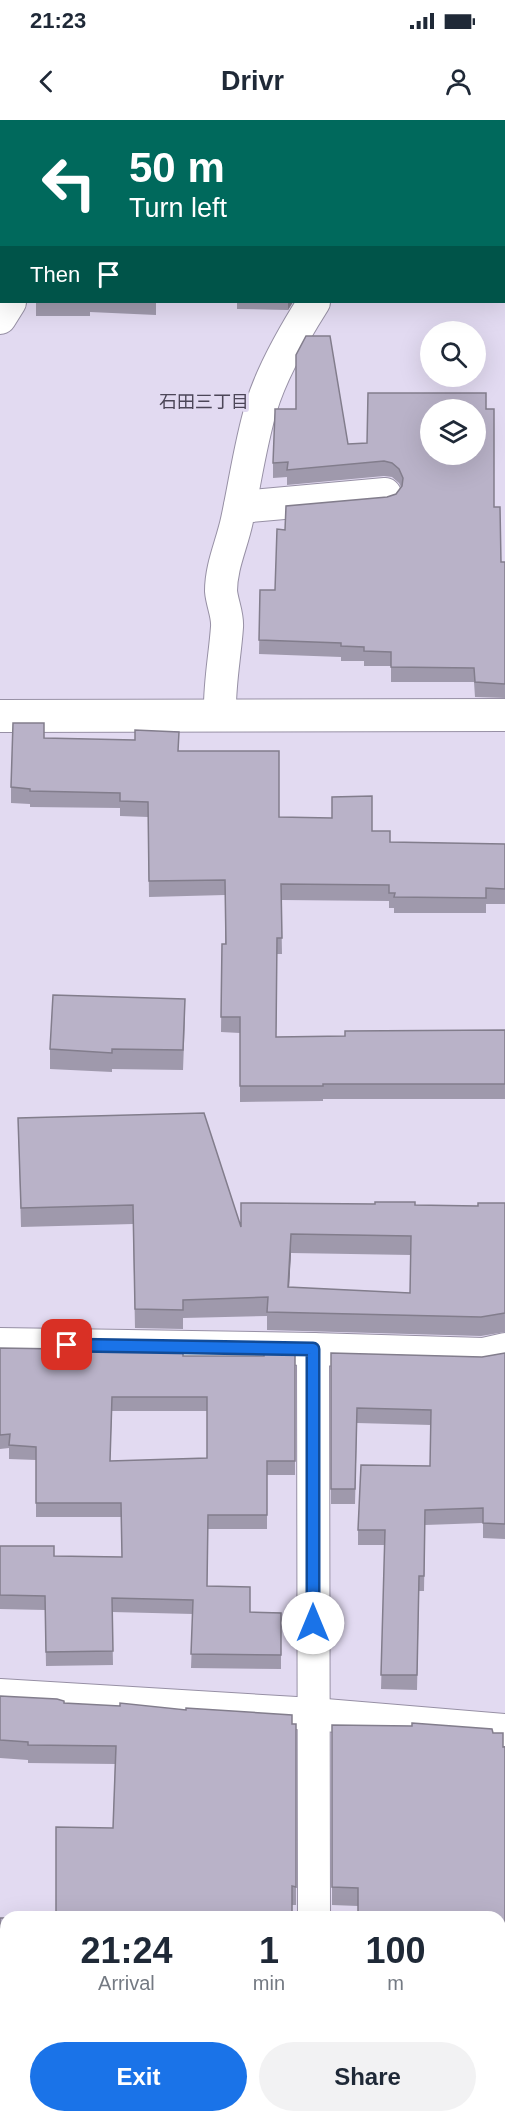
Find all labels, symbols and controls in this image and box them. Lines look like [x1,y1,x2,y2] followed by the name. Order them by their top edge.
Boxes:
[30,8,86,33] text: 21:23
[30,65,63,98] icon: back
[442,65,475,98] icon: person
[221,66,284,96] text: Drivr
[30,144,108,222] icon: left
[129,144,225,191] text: 50 m
[129,193,227,223] text: Turn left
[92,258,125,291] icon: arrive
[30,262,80,287] text: Then
[420,321,486,465] map controls
[420,321,486,387] button: search
[159,392,249,412] district label: 石田三丁目
[420,399,486,465] button: layers
[41,1319,92,1370] pin
[50,1328,83,1361] icon: arrive
[281,1591,345,1655] position arrow
[80,1930,172,1971] text: 21:24
[259,1930,279,1971] text: 1
[365,1930,426,1971] text: 100
[98,1972,155,1994] text: Arrival
[253,1972,285,1994] text: min
[387,1972,404,1994] text: m
[30,2042,247,2111] button: Exit
[259,2042,476,2111] button: Share

